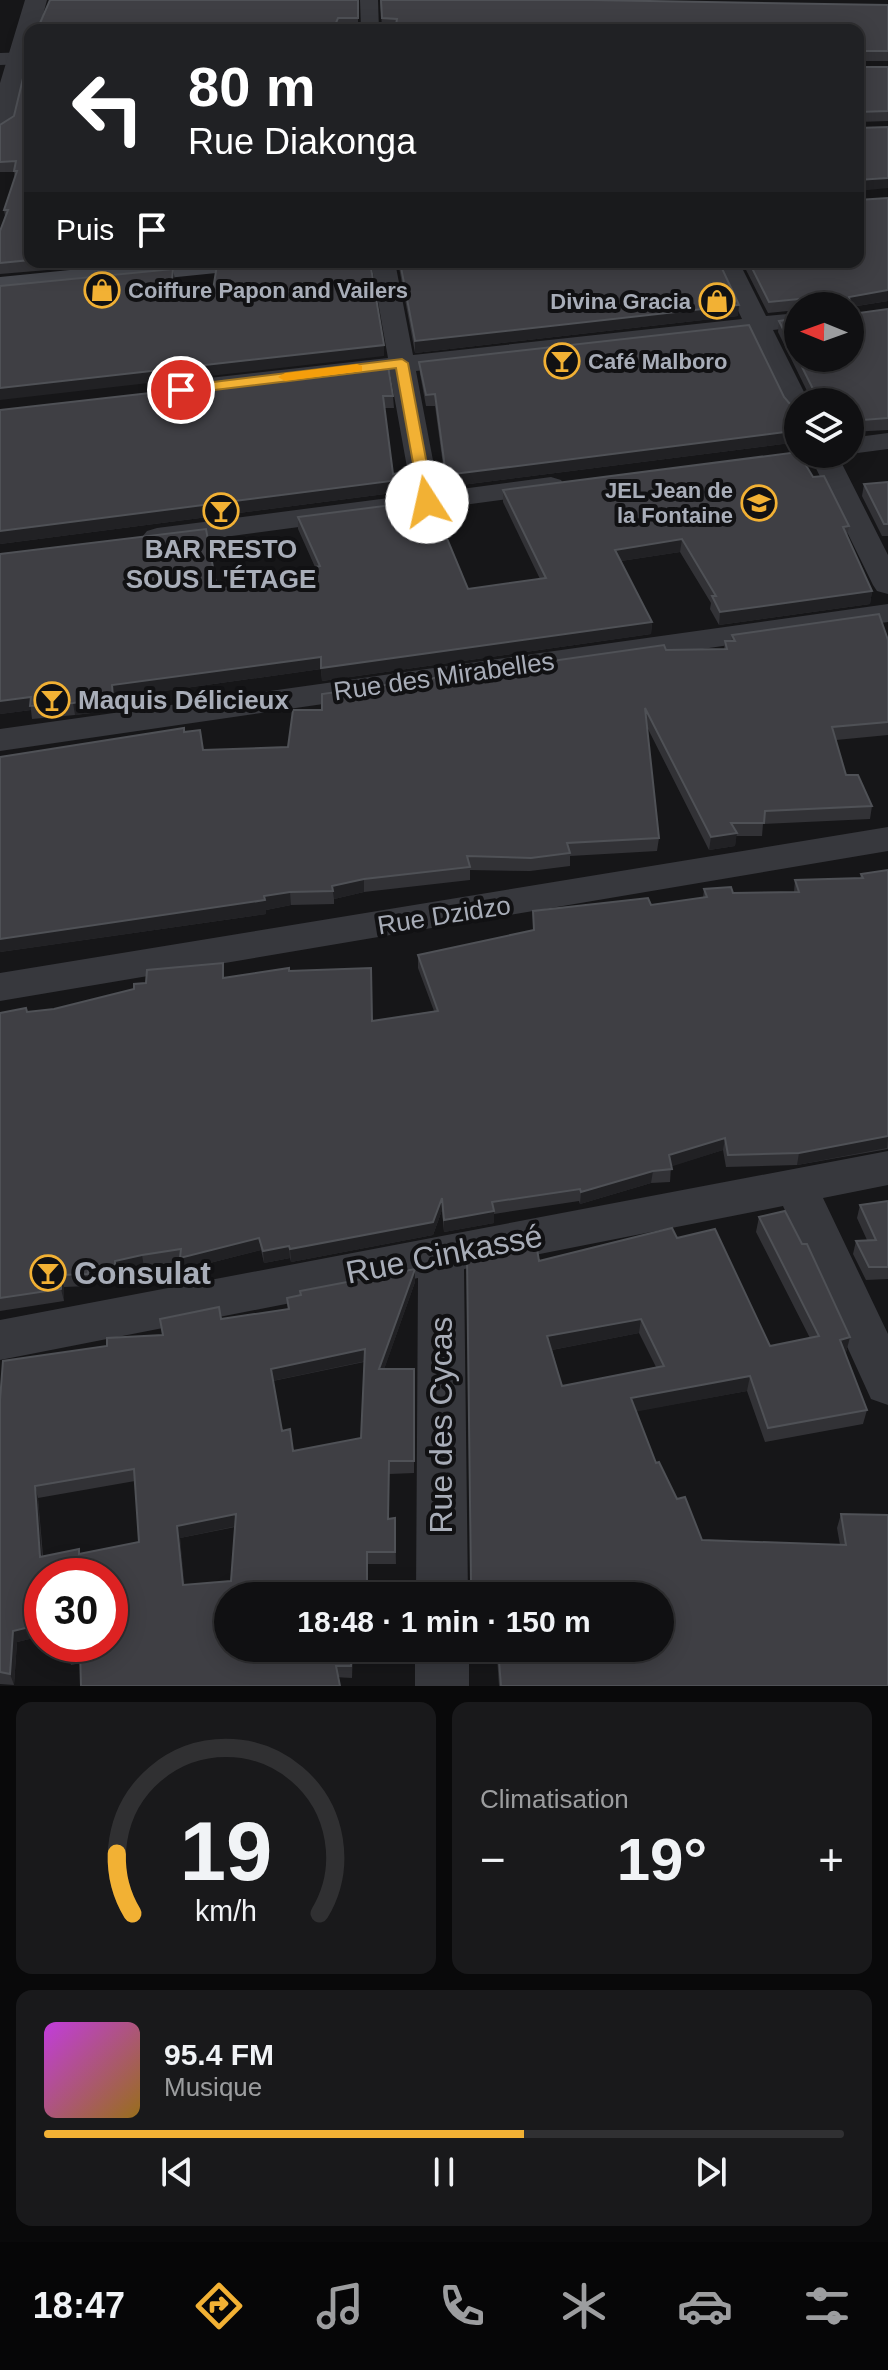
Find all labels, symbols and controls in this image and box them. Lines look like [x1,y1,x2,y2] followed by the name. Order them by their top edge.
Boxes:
[188,55,316,118] text: 80 m
[56,56,160,160] icon: left
[188,121,416,162] text: Rue Diakonga
[130,208,174,252] icon: arrive
[56,213,114,246] text: Puis
[83,271,121,309] shop icon: Coiffure Papon and Vailers
[128,278,408,303] place label: Coiffure Papon and Vailers
[698,282,736,320] shop icon: Divina Gracia
[550,289,692,314] place label: Divina Gracia
[784,292,864,372] north arrow
[784,292,864,468] map controls
[543,342,581,380] bar icon: Café Malboro
[588,349,727,374] place label: Café Malboro
[147,356,215,424] pin
[159,368,203,412] icon: arrive
[784,388,864,468] button: layers
[385,460,469,544] position arrow
[605,478,733,528] place label: JEL Jean de la Fontaine
[740,484,778,522] school or university icon: JEL Jean de la Fontaine
[202,492,240,530] bar icon: BAR RESTO SOUS L'ÉTAGE
[126,534,316,594] place label: BAR RESTO SOUS L'ÉTAGE
[332,646,556,706] street label: Rue des Mirabelles
[33,681,71,719] bar icon: Maquis Délicieux
[78,685,289,715] place label: Maquis Délicieux
[375,890,513,940] street label: Rue Dzidzo
[343,1217,545,1291] street label: Rue Cinkassé
[29,1254,67,1292] bar icon: Consulat
[74,1255,211,1291] place label: Consulat
[423,1317,459,1533] street label: Rue des Cycas
[24,1558,128,1662] speed limit sign: 30
[297,1605,591,1638] text: 18:48 · 1 min · 150 m
[480,1784,629,1814] text: Climatisation
[180,1805,272,1898] text: 19
[617,1826,707,1893] text: 19°
[480,1835,506,1884] text: −
[818,1835,844,1884] text: +
[195,1895,257,1927] text: km/h
[164,2038,274,2071] text: 95.4 FM
[164,2072,262,2102] text: Musique
[155,2150,199,2194] icon: previous
[422,2150,466,2194] icon: pause
[689,2150,733,2194] icon: next
[191,2278,247,2334] icon: directions
[312,2278,368,2334] icon: music
[434,2278,490,2334] icon: phone
[556,2278,612,2334] icon: climate
[677,2278,733,2334] icon: car
[799,2278,855,2334] icon: filters
[33,2285,125,2326] text: 18:47

